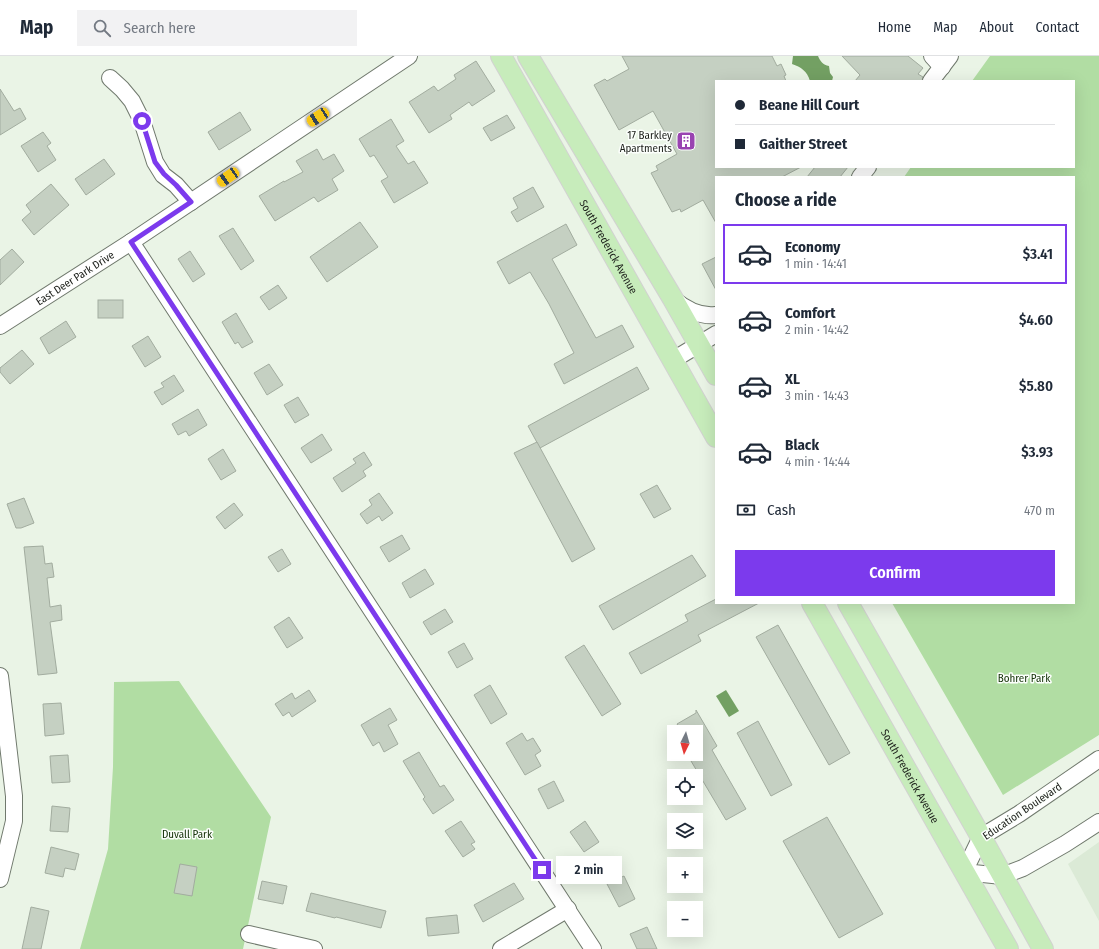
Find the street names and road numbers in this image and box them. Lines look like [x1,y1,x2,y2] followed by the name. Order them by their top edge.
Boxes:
[576,198,640,296] street label: South Frederick Avenue
[34,248,117,308] street label: East Deer Park Drive
[878,727,941,826] street label: South Frederick Avenue
[980,780,1064,843] street label: Education Boulevard

